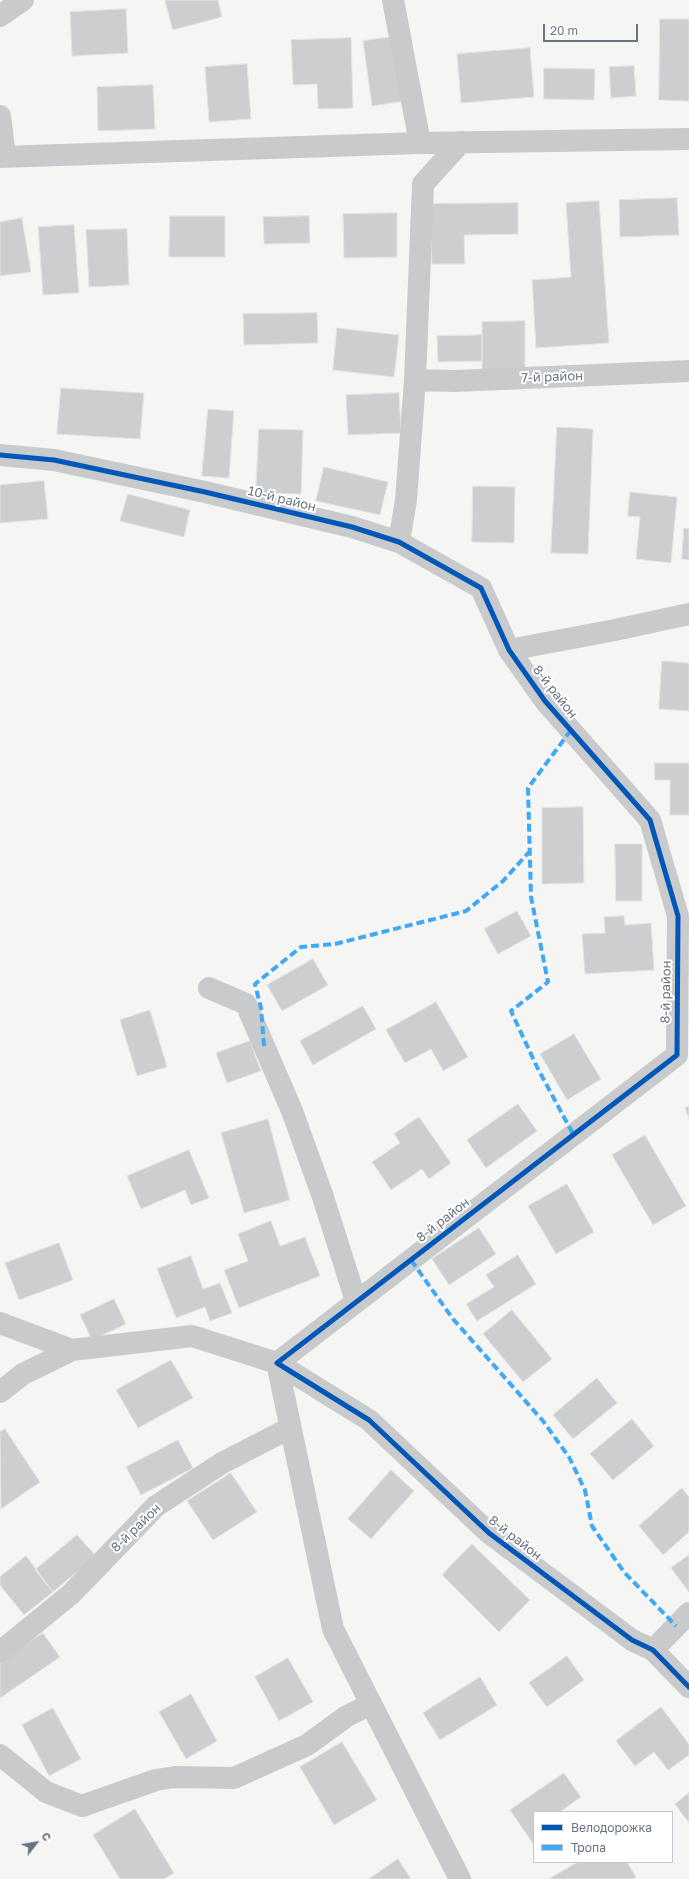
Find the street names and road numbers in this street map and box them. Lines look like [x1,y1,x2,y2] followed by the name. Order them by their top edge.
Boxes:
[521,368,583,386] street label: 7-й район
[246,483,318,515] street label: 10-й район
[529,662,581,722] street label: 8-й район
[658,960,674,1024] street label: 8-й район
[413,1194,473,1246] street label: 8-й район
[108,1500,164,1556] street label: 8-й район
[485,1512,545,1564] street label: 8-й район

